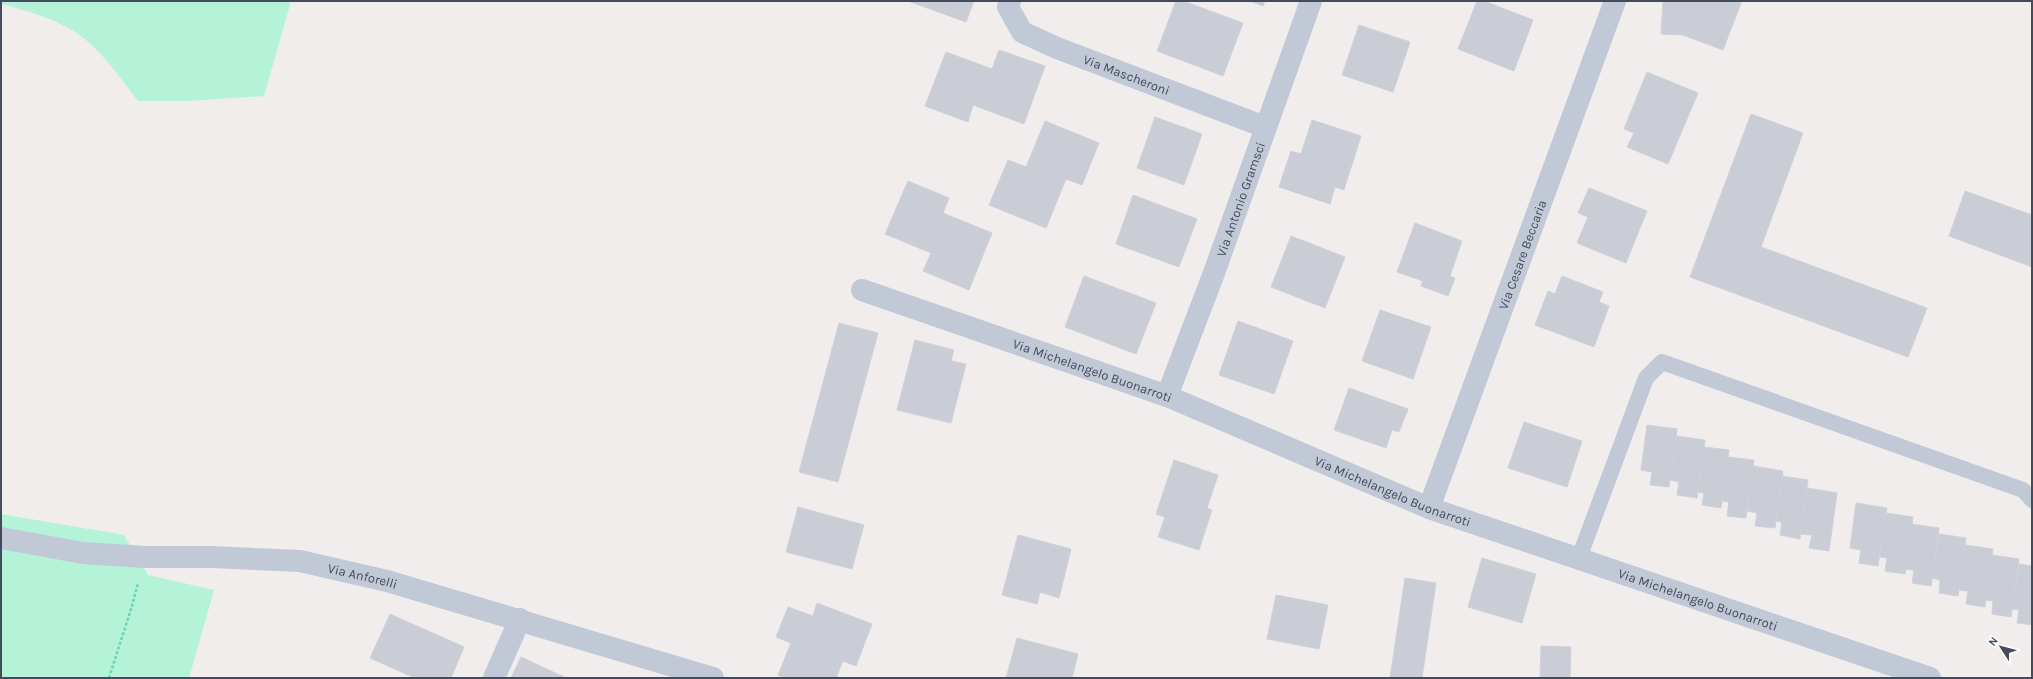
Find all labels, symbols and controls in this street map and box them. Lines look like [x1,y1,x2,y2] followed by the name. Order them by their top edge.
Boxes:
[1081,52,1172,98] street label: Via Mascheroni
[1213,140,1268,259] street label: Via Antonio Gramsci
[1495,198,1549,312] street label: Via Cesare Beccaria
[1011,336,1174,405] street label: Via Michelangelo Buonarroti
[1312,453,1473,530] street label: Via Michelangelo Buonarroti
[326,561,399,592] street label: Via Anforelli
[1616,566,1780,634] street label: Via Michelangelo Buonarroti
[1981,627,2021,667] north arrow
[1986,634,2001,648] text: N

